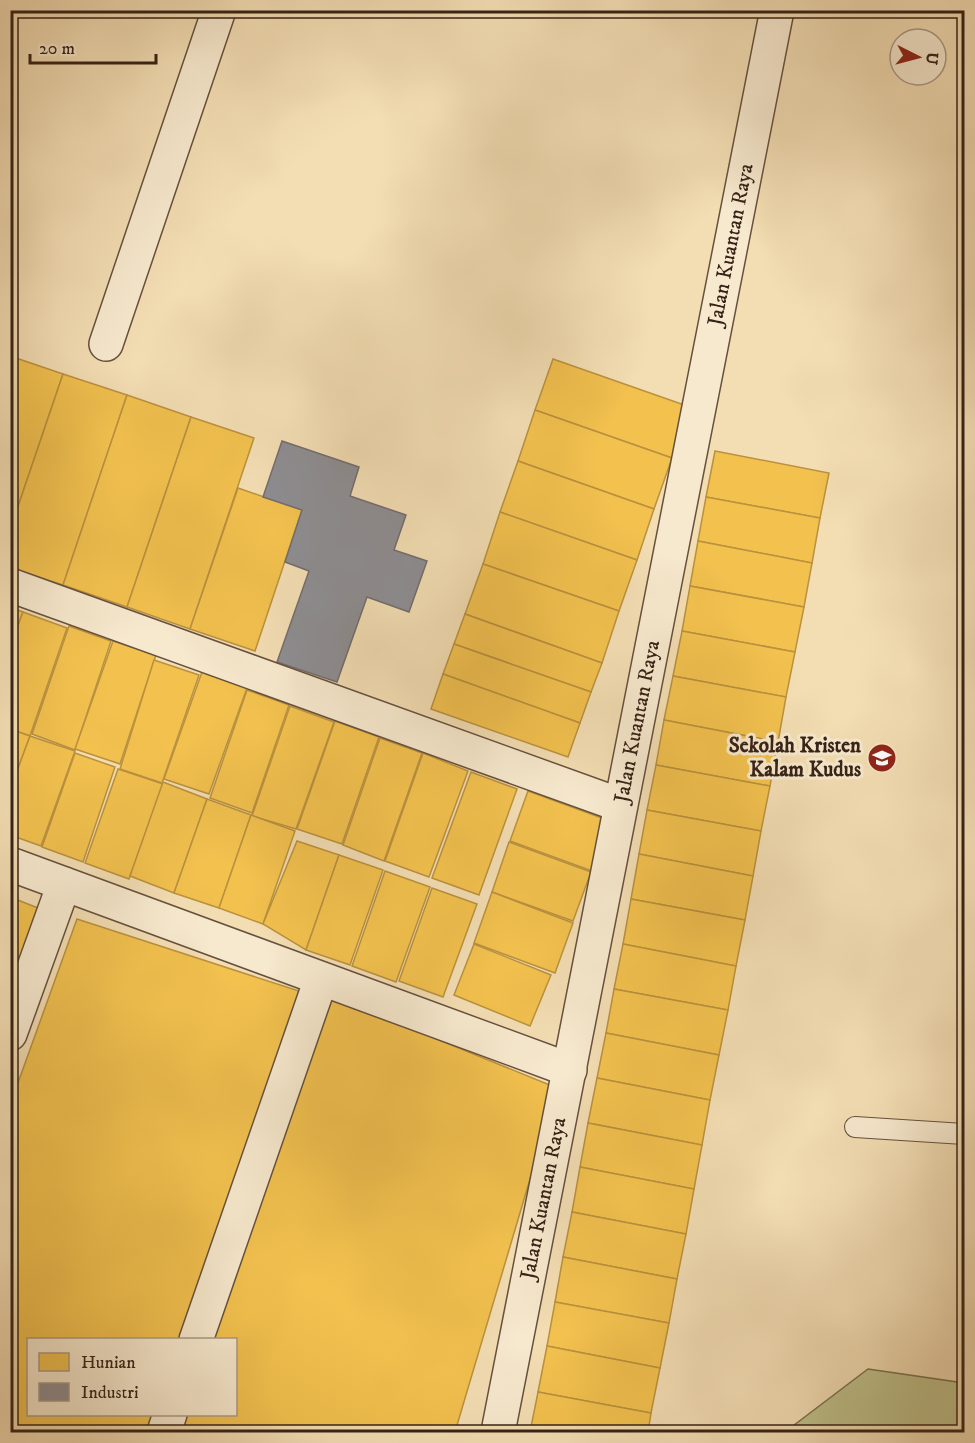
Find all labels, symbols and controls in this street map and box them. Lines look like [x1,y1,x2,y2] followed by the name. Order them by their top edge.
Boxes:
[30,27,156,65] scale bar
[888,27,948,87] north arrow
[39,38,75,60] text: 20 m
[921,51,943,66] text: U
[702,161,760,330] street label: Jalan Kuantan Raya
[608,638,666,807] street label: Jalan Kuantan Raya
[729,733,862,783] place label: Sekolah Kristen Kalam Kudus
[866,742,898,774] school or university icon: Sekolah Kristen Kalam Kudus
[515,1115,572,1284] street label: Jalan Kuantan Raya
[27,1338,237,1416] legend
[81,1352,136,1374] text: Hunian
[81,1382,139,1404] text: Industri

